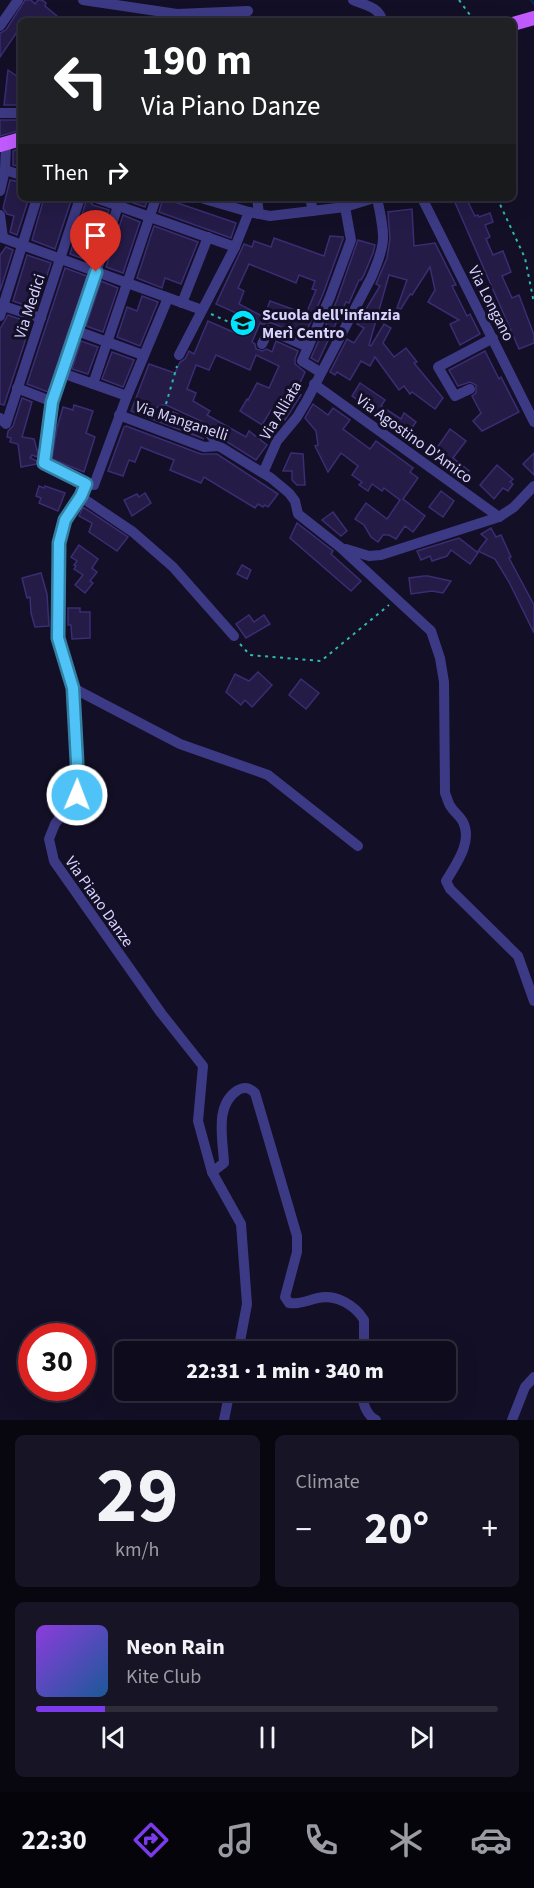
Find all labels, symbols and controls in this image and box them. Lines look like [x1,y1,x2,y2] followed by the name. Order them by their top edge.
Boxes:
[141,31,252,91] text: 190 m
[42,42,120,120] icon: left
[141,87,320,126] text: Via Piano Danze
[101,156,134,189] icon: right
[42,157,89,189] text: Then
[70,210,121,272] pin
[79,219,112,252] icon: arrive
[463,262,519,345] street label: Via Longano
[9,271,51,342] street label: Via Medici
[262,304,400,344] place label: Scuola dell'infanzia Merì Centro
[228,308,258,338] school or university icon: Scuola dell'infanzia Merì Centro
[255,377,307,444] street label: Via Alliata
[352,389,477,489] street label: Via Agostino D'Amico
[132,396,231,446] street label: Via Manganelli
[45,763,109,827] position arrow
[60,852,139,951] street label: Via Piano Danze
[18,1323,96,1401] speed limit sign: 30
[186,1355,384,1387] text: 22:31 · 1 min · 340 m
[96,1441,178,1552] text: 29
[296,1468,360,1496] text: Climate
[364,1497,429,1561] text: 20°
[296,1506,312,1553] text: −
[482,1506,498,1553] text: +
[115,1536,159,1564] text: km/h
[126,1631,225,1663] text: Neon Rain
[126,1663,201,1691] text: Kite Club
[97,1721,130,1754] icon: previous
[251,1721,284,1754] icon: pause
[405,1721,438,1754] icon: next
[130,1819,172,1861] icon: directions
[215,1819,257,1861] icon: music
[300,1819,342,1861] icon: phone
[385,1819,427,1861] icon: climate
[470,1819,512,1861] icon: car
[22,1821,87,1860] text: 22:30

